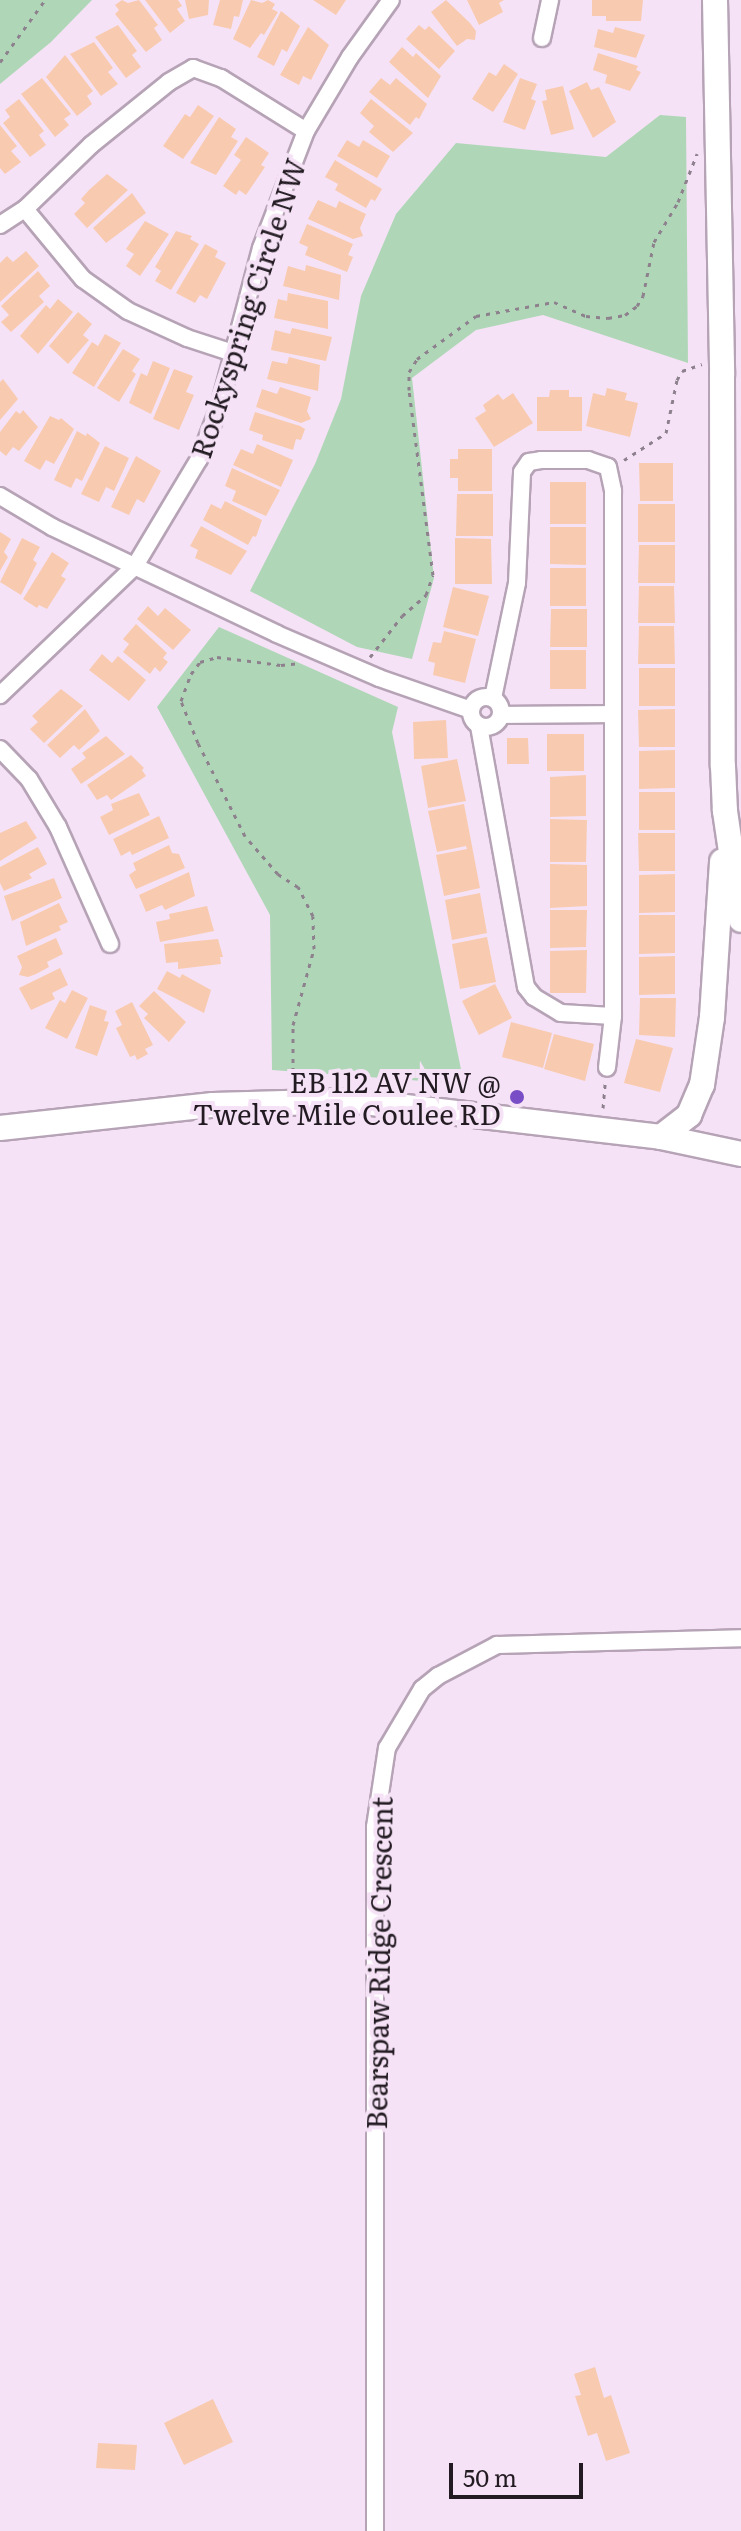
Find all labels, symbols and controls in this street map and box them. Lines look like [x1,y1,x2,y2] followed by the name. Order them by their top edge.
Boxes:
[183,154,311,462] street label: Rockyspring Circle NW
[193,1064,501,1130] place label: EB 112 AV NW @ Twelve Mile Coulee RD
[508,1088,526,1106] marker: EB 112 AV NW @ Twelve Mile Coulee RD
[358,1796,398,2130] street label: Bearspaw Ridge Crescent
[453,2447,587,2497] scale bar
[463,2459,517,2494] text: 50 m

